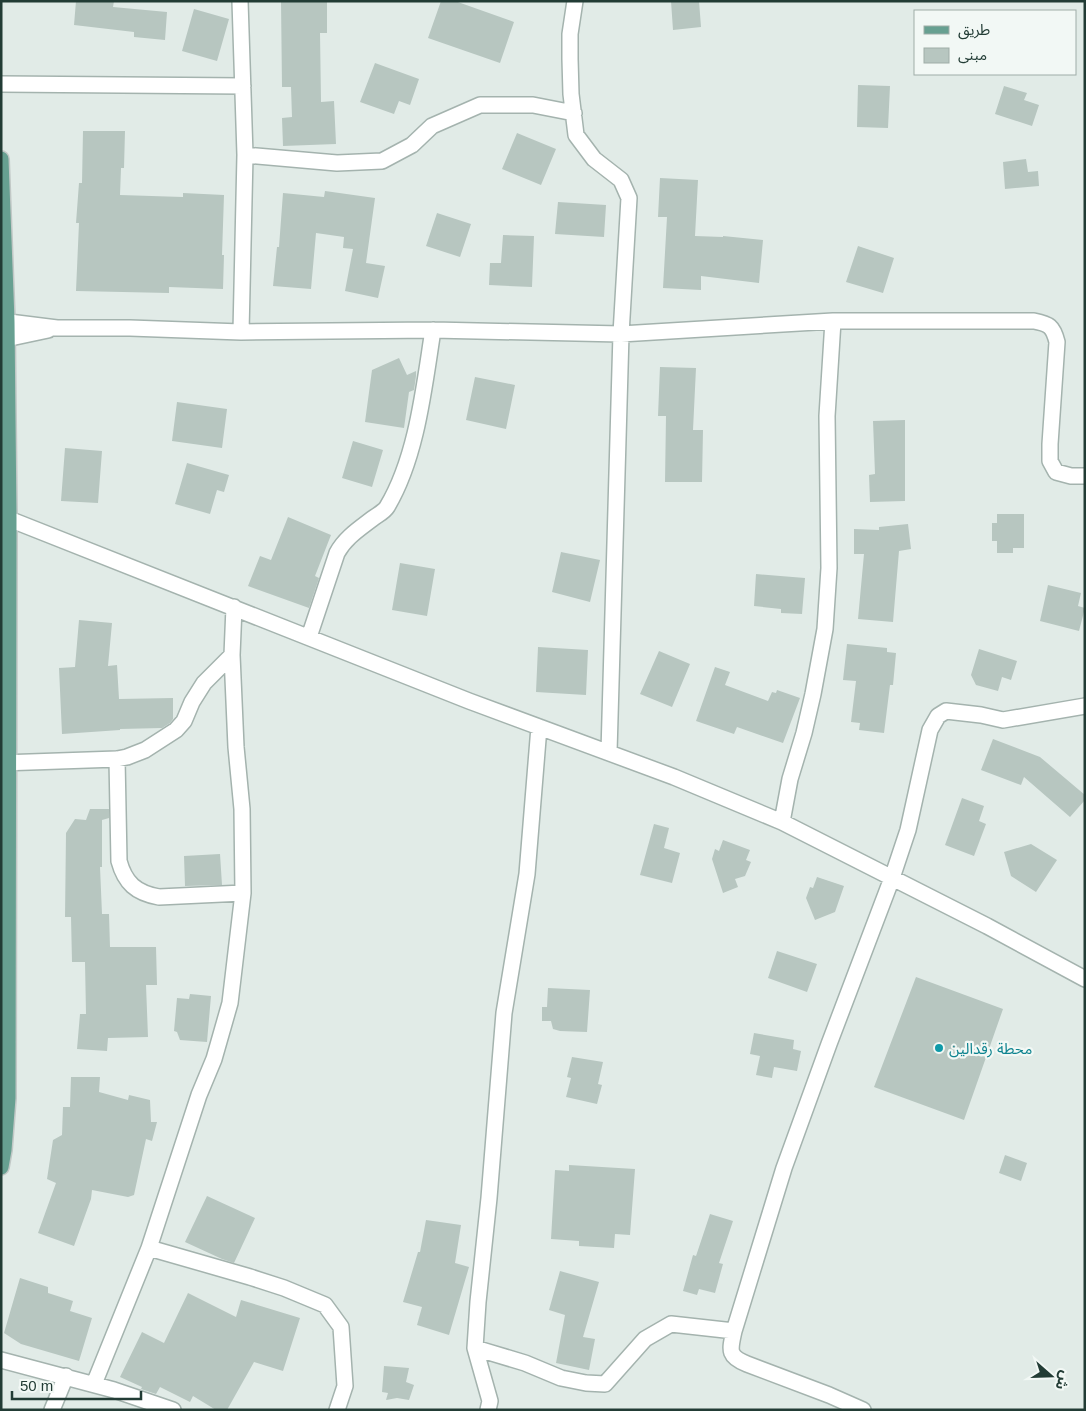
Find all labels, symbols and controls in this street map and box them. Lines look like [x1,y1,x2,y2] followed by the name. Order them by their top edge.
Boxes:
[914,10,1076,75] legend
[958,21,990,40] text: طريق
[958,46,987,64] text: مبنى
[949,1040,1032,1058] place label: محطة رقدالين
[933,1042,945,1054] marker: محطة رقدالين
[1026,1351,1076,1401] north arrow
[12,1368,141,1400] scale bar
[1052,1369,1074,1392] text: ش
[20,1377,53,1394] text: 50 m

